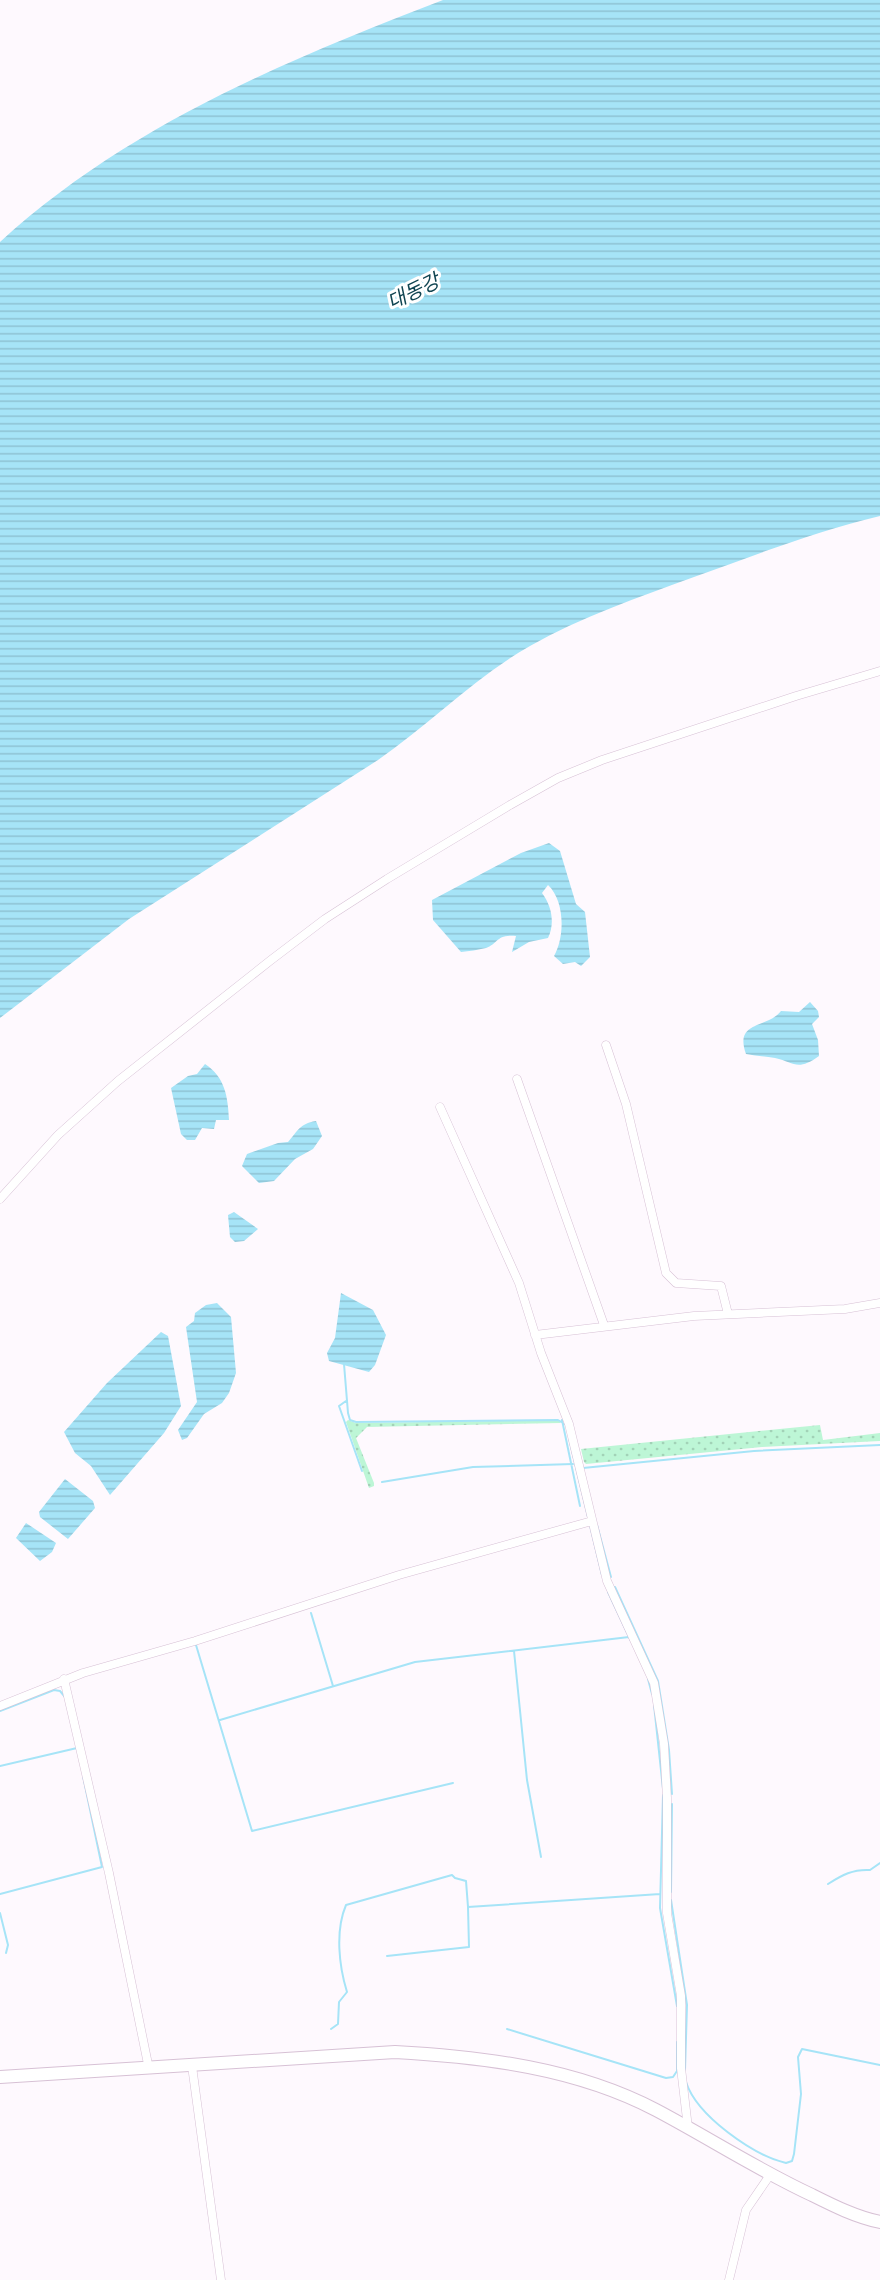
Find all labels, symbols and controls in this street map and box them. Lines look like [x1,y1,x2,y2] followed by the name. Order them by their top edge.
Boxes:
[382,266,446,315] water label: 대동강

